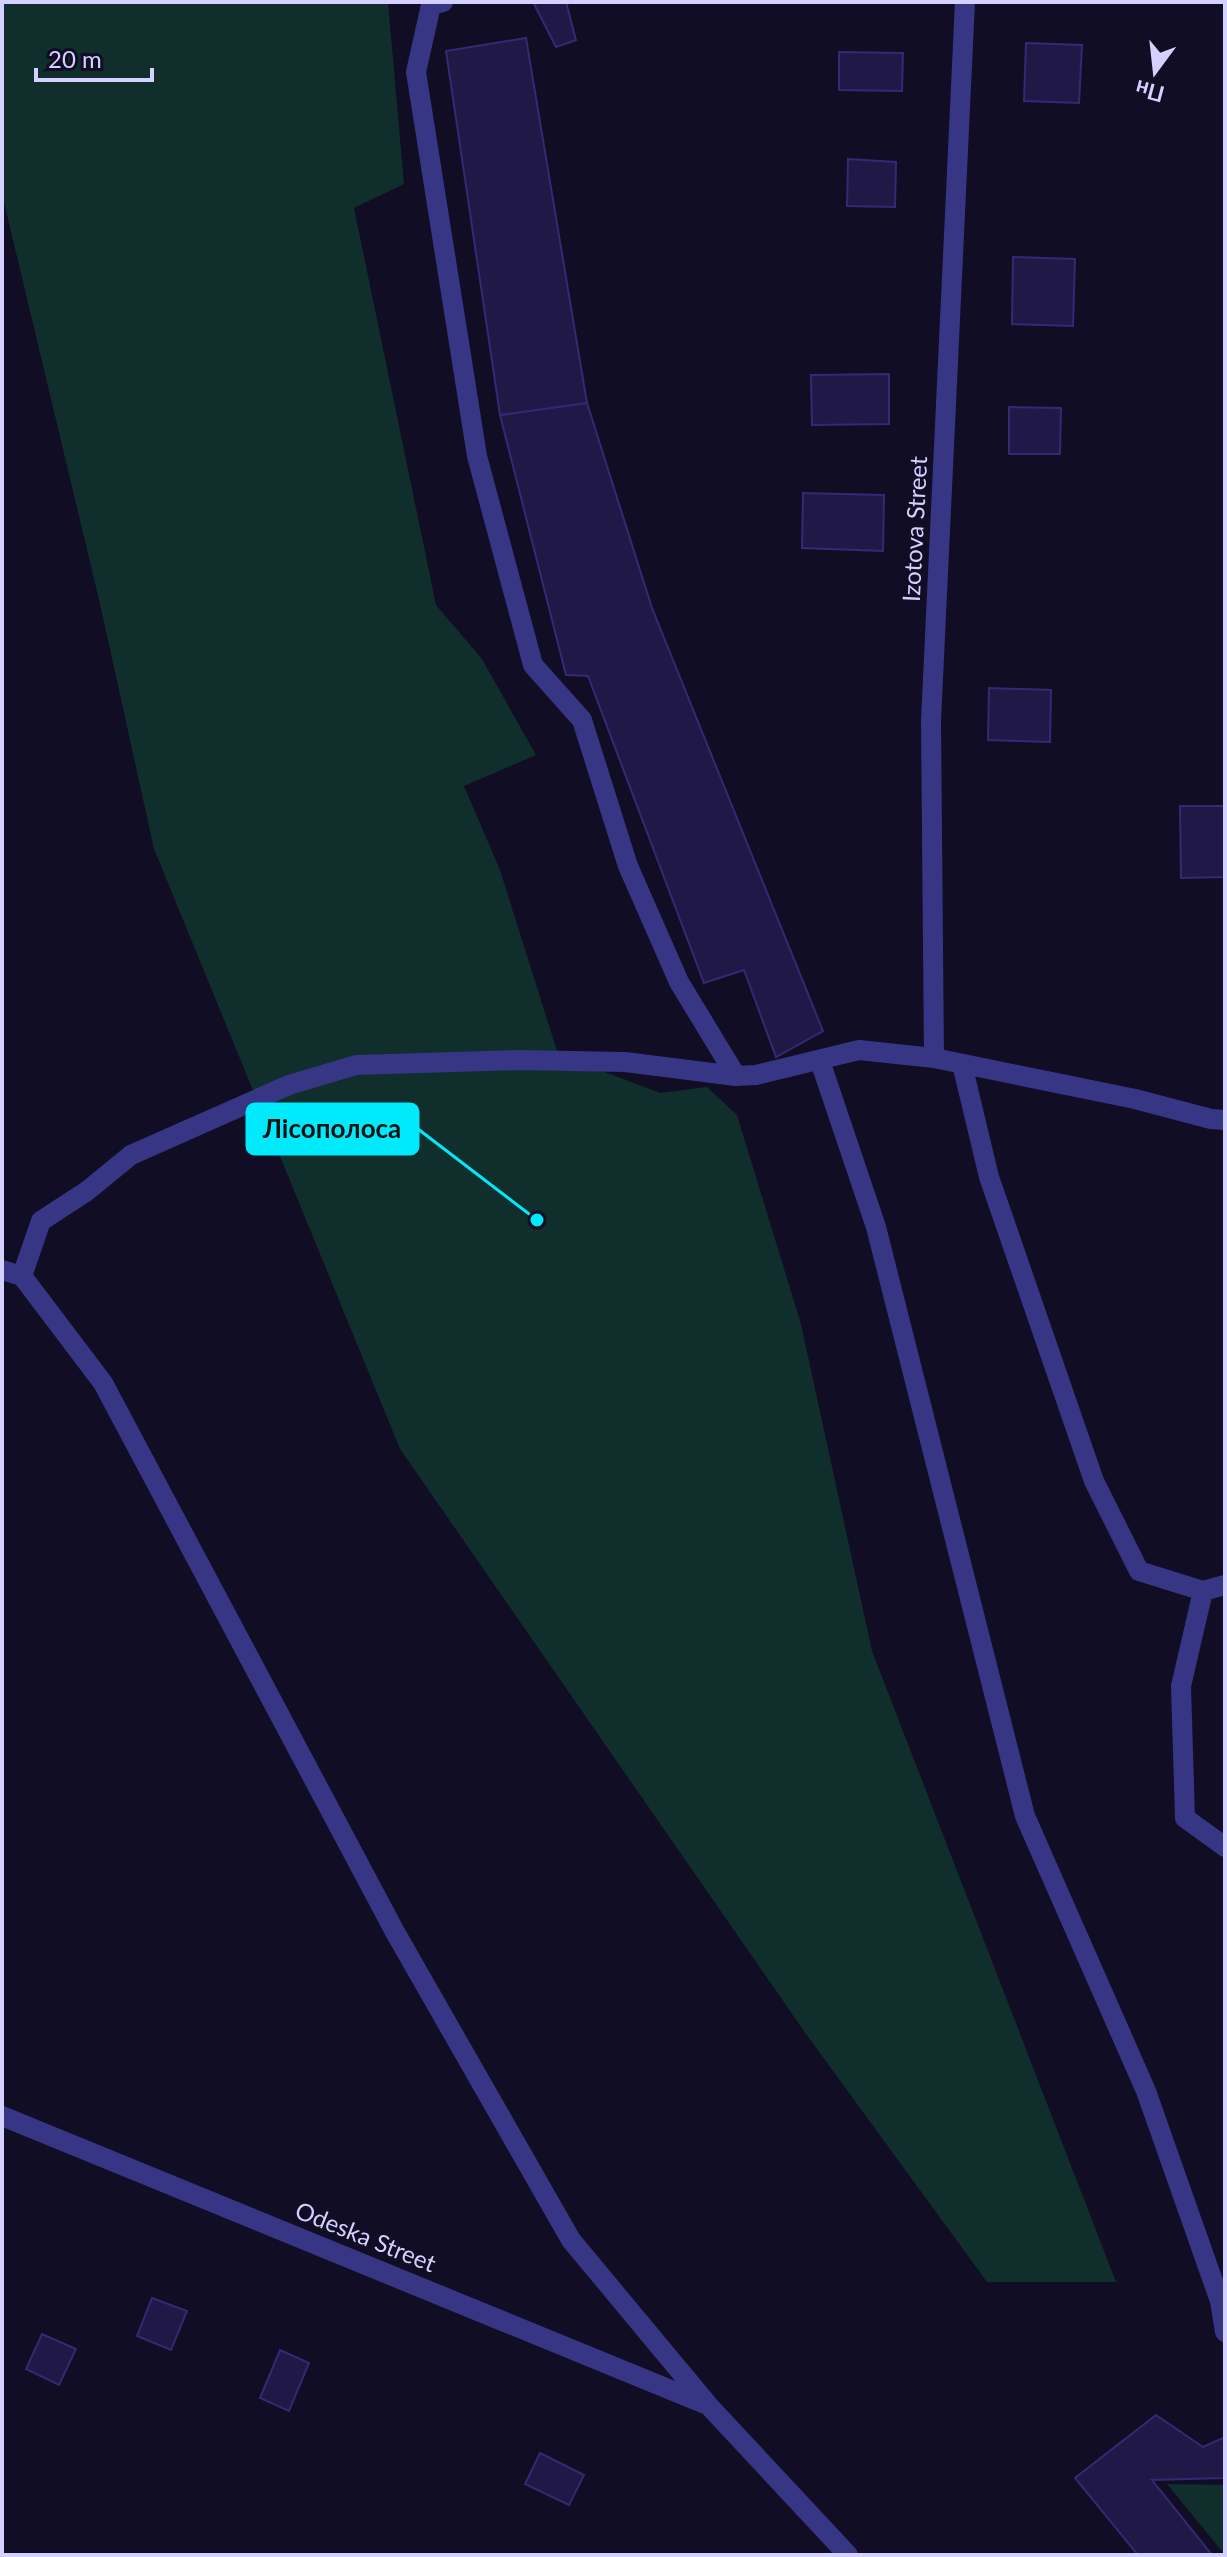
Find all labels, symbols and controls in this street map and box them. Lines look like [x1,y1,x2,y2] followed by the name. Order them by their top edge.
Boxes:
[36,32,152,82] scale bar
[1115,32,1195,112] north arrow
[48,44,102,73] text: 20 m
[1132,75,1167,109] text: Пн
[896,455,932,602] street label: Izotova Street
[247,1104,418,1154] callout: Лісополоса
[262,1112,401,1144] text: Лісополоса
[291,2195,441,2277] street label: Odeska Street

